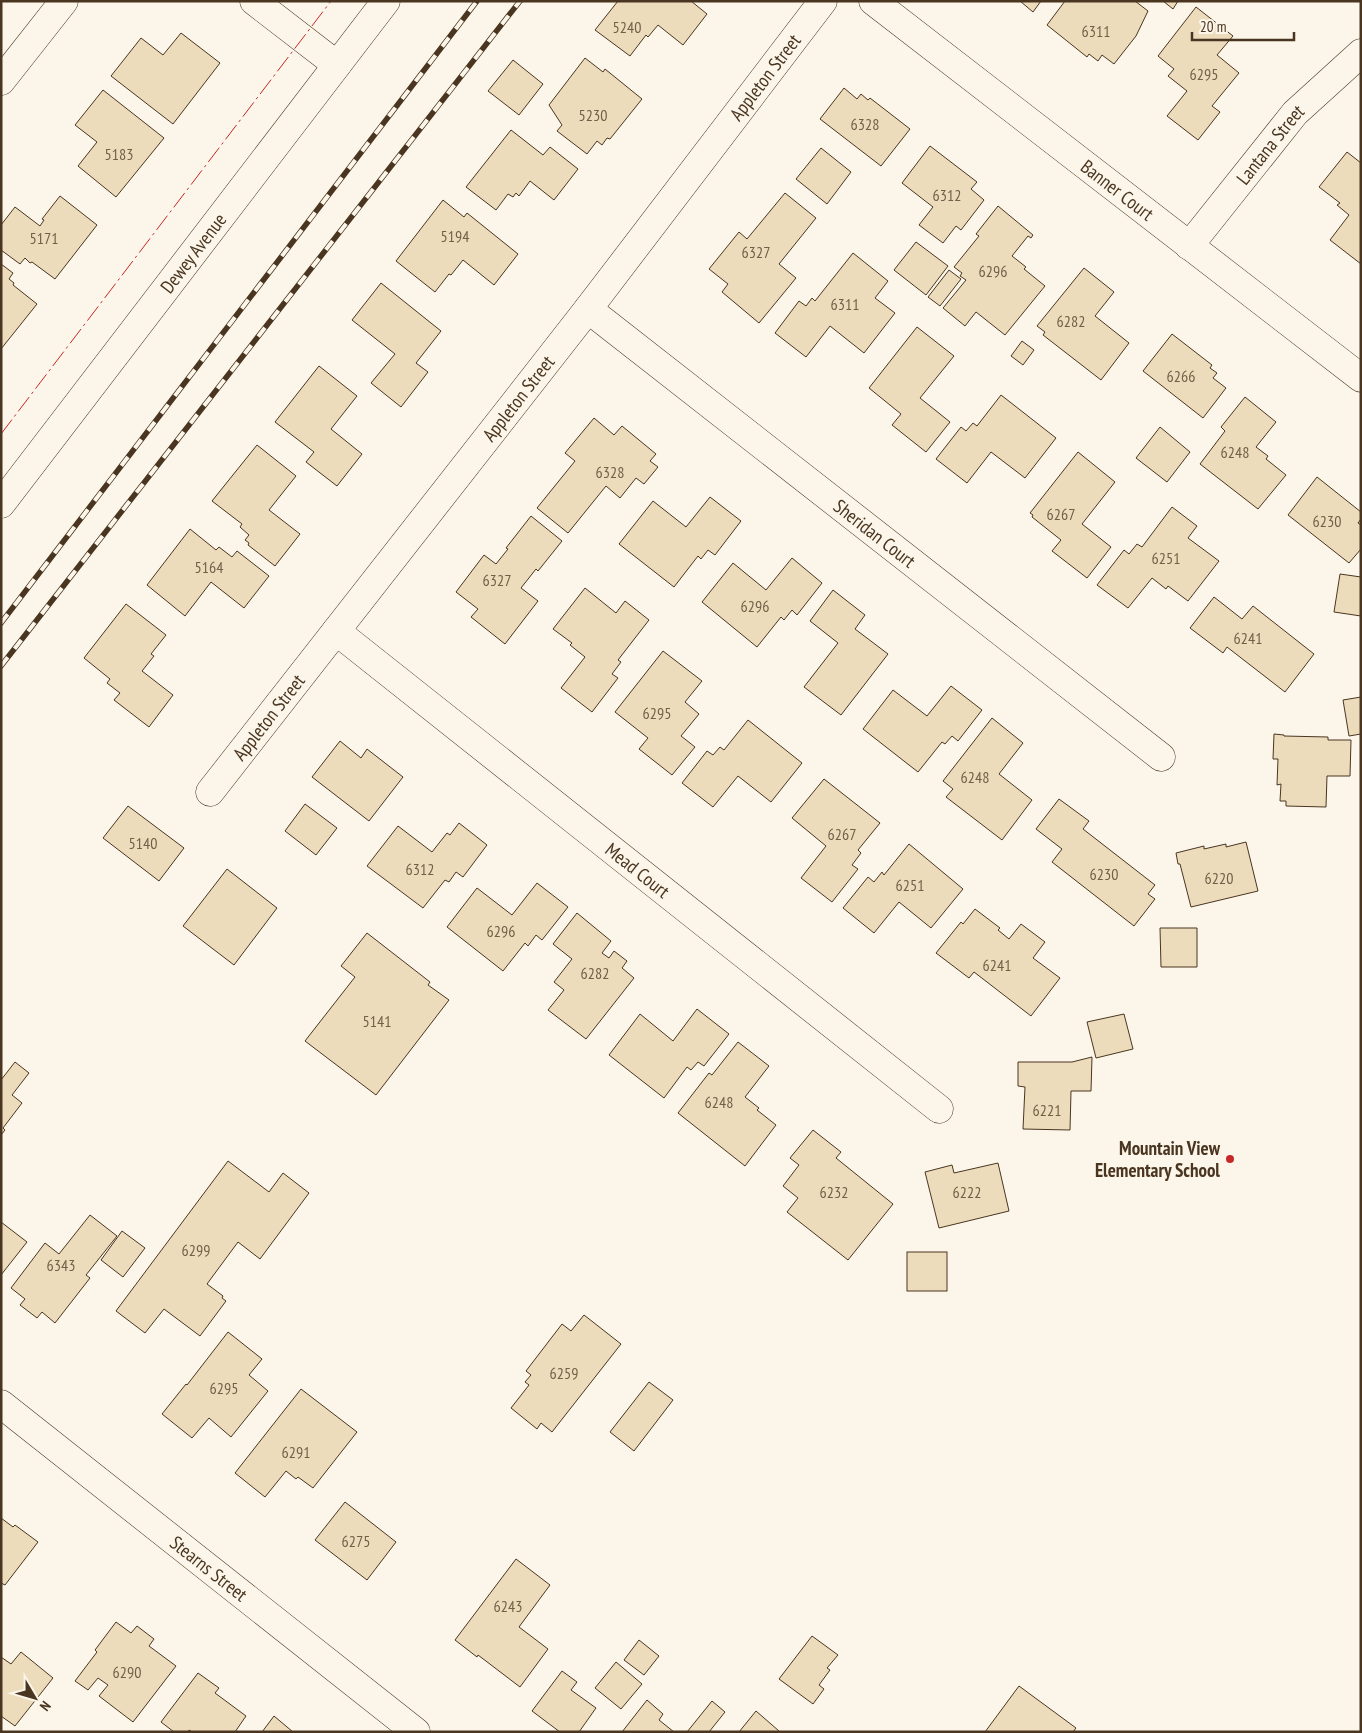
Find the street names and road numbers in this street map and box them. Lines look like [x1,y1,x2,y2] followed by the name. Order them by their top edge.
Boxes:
[724,28,806,125] street label: Appleton Street
[1231,98,1309,189] street label: Lantana Street
[1076,154,1159,226] street label: Banner Court
[155,208,231,298] street label: Dewey Avenue
[477,350,560,446] street label: Appleton Street
[829,494,921,573] street label: Sheridan Court
[227,669,310,765] street label: Appleton Street
[601,837,675,903] street label: Mead Court
[165,1530,253,1607] street label: Stearns Street

